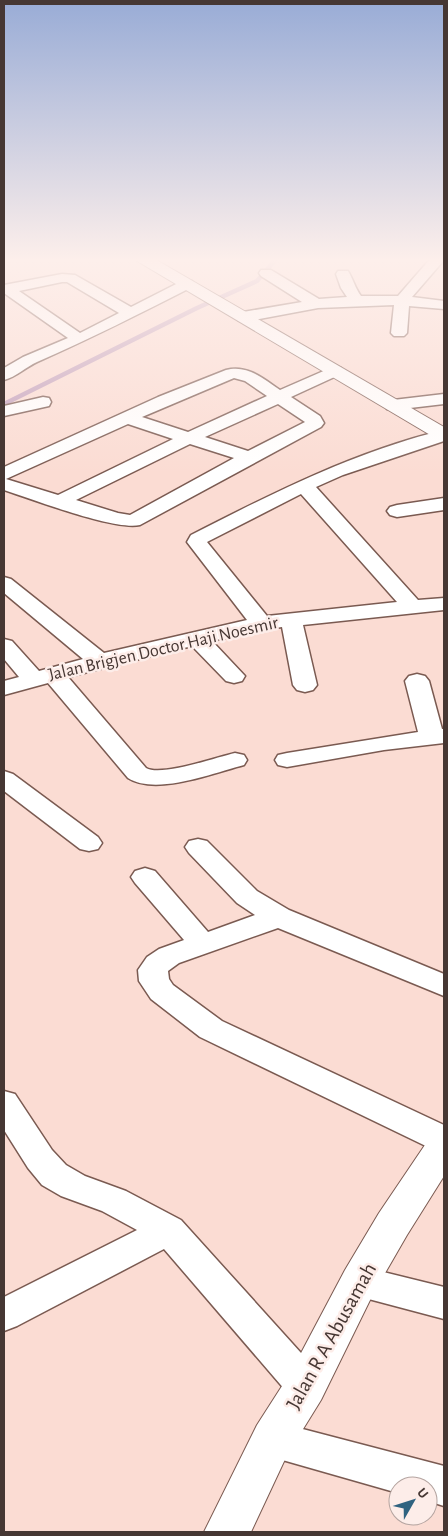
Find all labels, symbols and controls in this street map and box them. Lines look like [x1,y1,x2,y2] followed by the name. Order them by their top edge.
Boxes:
[47,614,280,684] street label: Jalan Brigjen Doctor Haji Noesmir
[283,1260,380,1413] street label: Jalan R A Abusamah
[388,1476,438,1526] north arrow
[414,1486,431,1501] text: U

